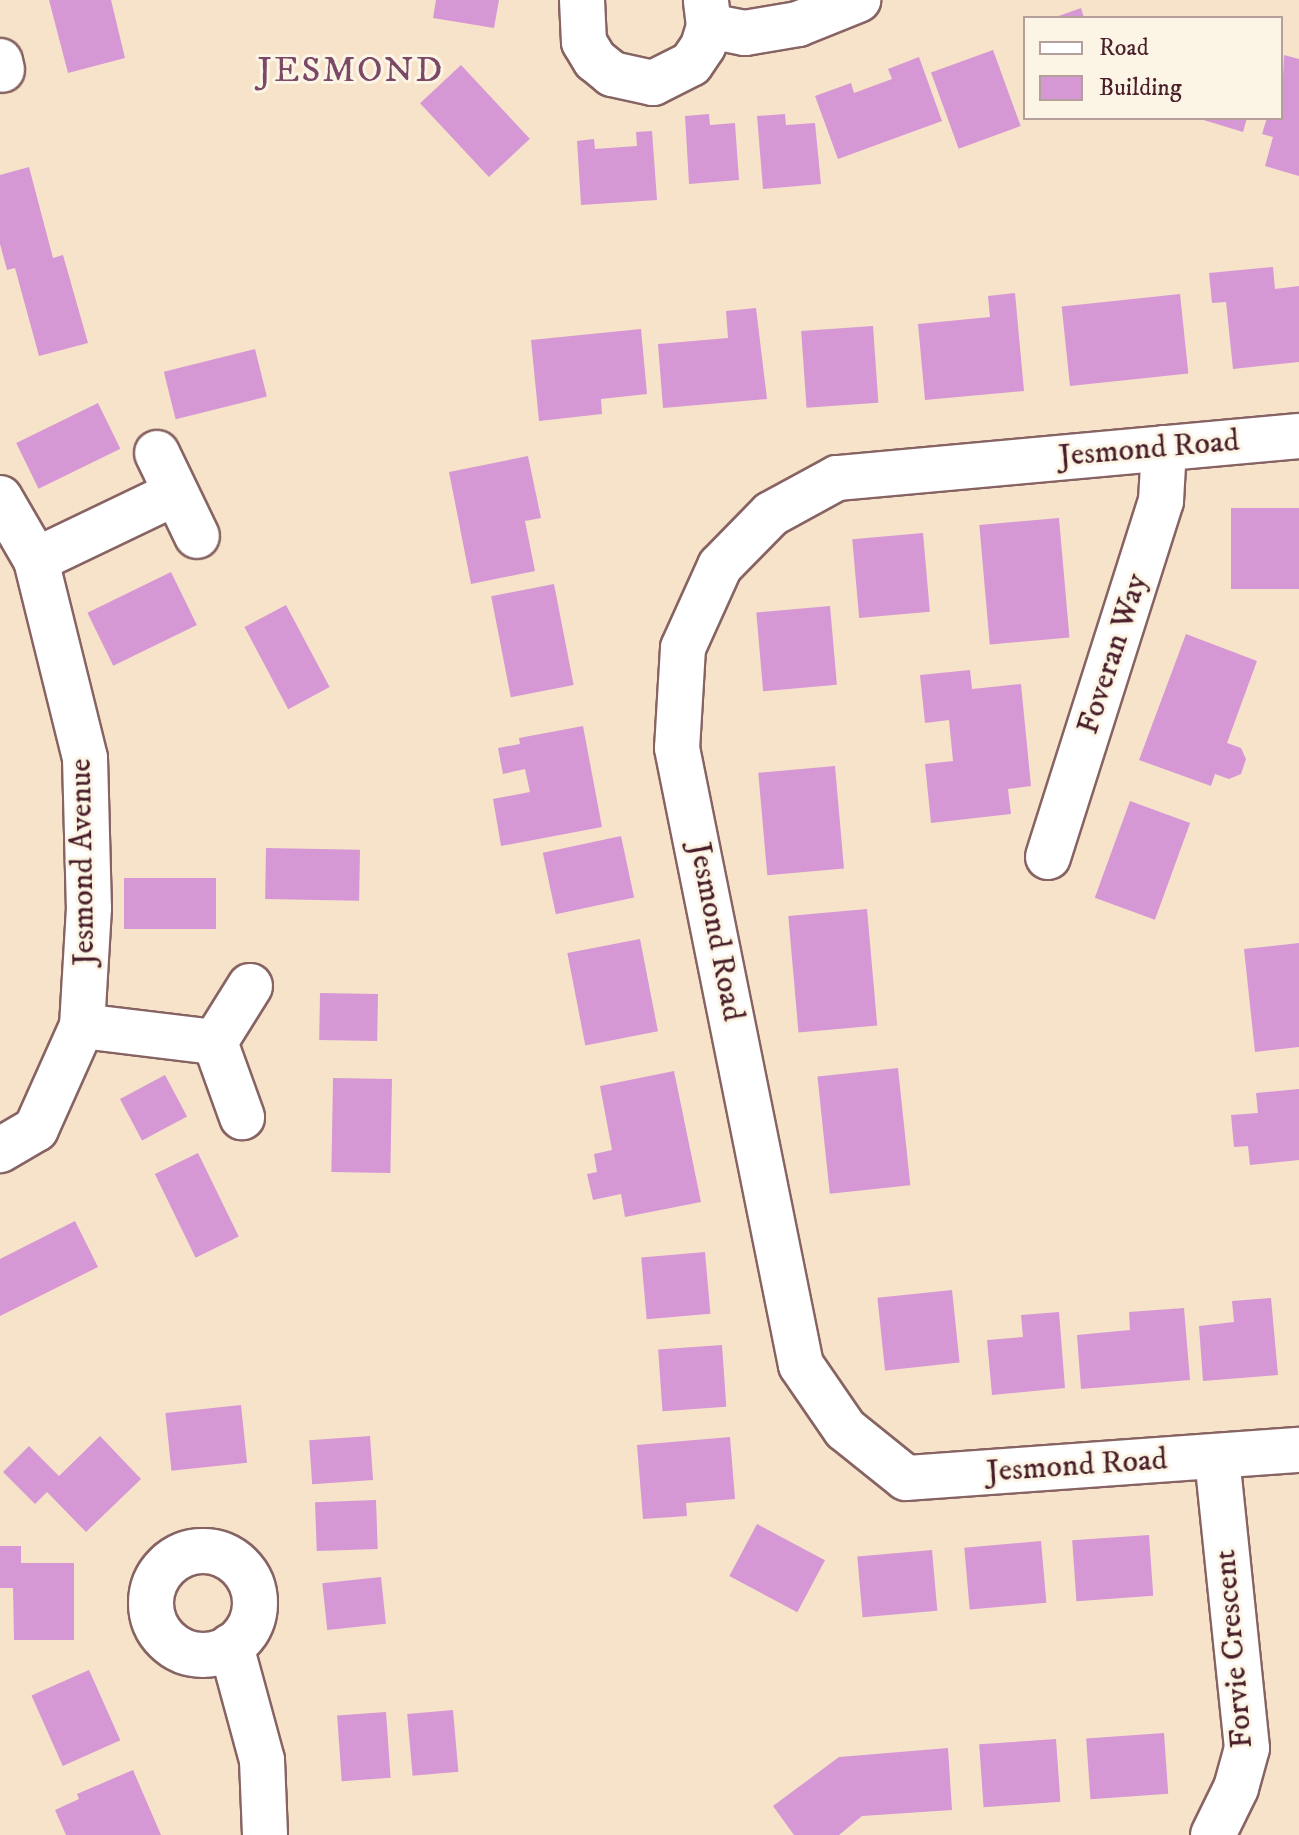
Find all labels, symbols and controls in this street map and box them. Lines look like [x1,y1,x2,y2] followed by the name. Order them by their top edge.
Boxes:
[1023,16,1283,120] legend
[1099,33,1149,63] text: Road
[258,49,444,93] district label: JESMOND
[1099,73,1182,103] text: Building
[1057,422,1241,476] street label: Jesmond Road
[1069,569,1157,739] street label: Foveran Way
[62,758,104,966] street label: Jesmond Avenue
[680,839,752,1025] street label: Jesmond Road
[985,1441,1169,1491] street label: Jesmond Road
[1206,1548,1262,1750] street label: Forvie Crescent

